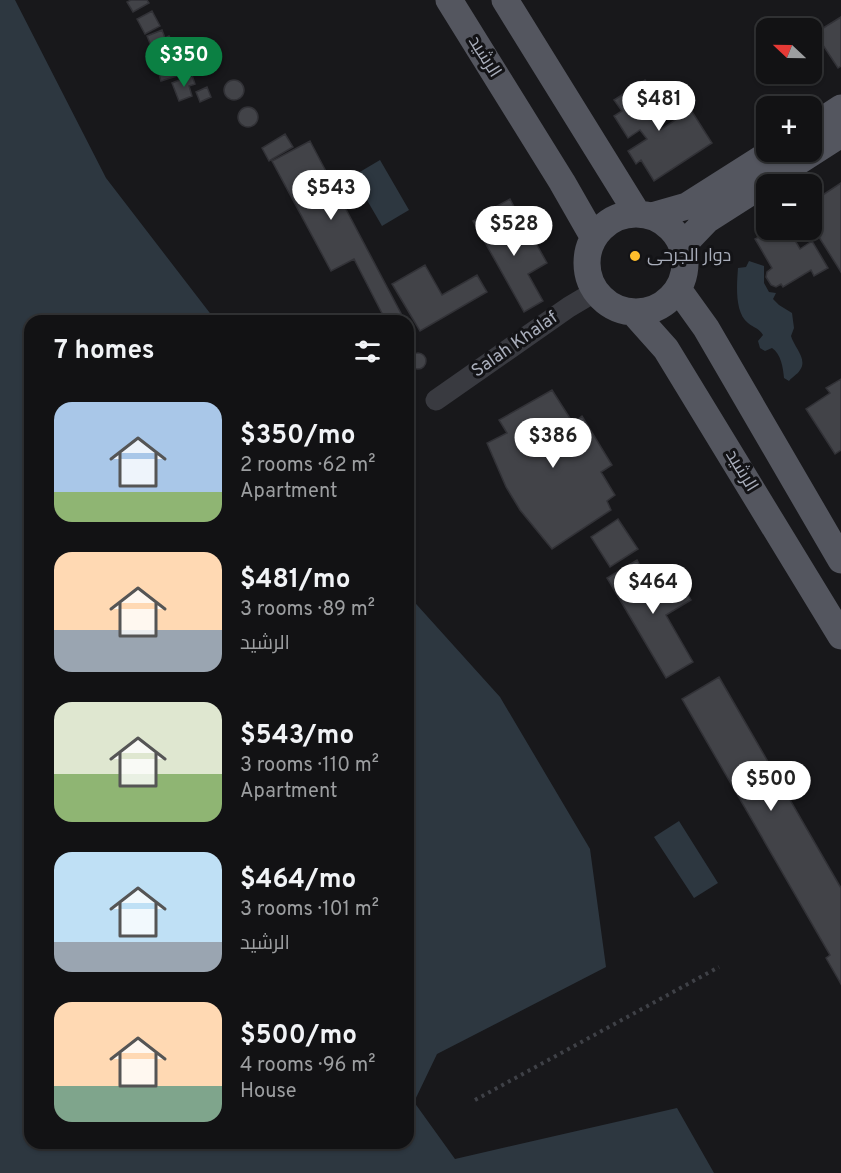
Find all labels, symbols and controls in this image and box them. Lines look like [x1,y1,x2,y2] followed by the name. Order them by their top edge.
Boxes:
[756,18,822,84] north arrow
[756,18,822,240] map controls
[462,32,506,82] street label: الرشيد
[148,37,220,88] pin: $350
[159,43,209,69] text: $350
[623,81,695,132] pin: $481
[636,87,682,113] text: $481
[756,96,822,162] button: +
[295,170,367,221] pin: $543
[756,174,822,240] button: −
[306,176,356,202] text: $543
[478,206,550,257] pin: $528
[489,212,539,238] text: $528
[647,245,731,268] place label: دوار الجرحى
[628,249,642,263] marker: دوار الجرحى
[467,307,563,383] street label: Salah Khalaf
[54,335,154,368] text: 7 homes
[351,335,384,368] icon: filters
[517,418,589,469] pin: $386
[240,420,355,453] text: $350/mo
[529,424,577,450] text: $386
[102,426,174,498] icon: home
[720,446,762,496] street label: الرشيد
[240,453,376,479] text: 2 rooms · 62 m²
[240,479,338,505] text: Apartment
[240,564,350,597] text: $481/mo
[617,564,689,615] pin: $464
[628,570,678,596] text: $464
[102,576,174,648] icon: home
[240,597,375,623] text: 3 rooms · 89 m²
[240,631,290,657] text: الرشيد
[240,720,354,753] text: $543/mo
[102,726,174,798] icon: home
[240,753,379,779] text: 3 rooms · 110 m²
[735,761,807,812] pin: $500
[746,767,796,793] text: $500
[240,779,338,805] text: Apartment
[240,864,356,897] text: $464/mo
[102,876,174,948] icon: home
[240,897,379,923] text: 3 rooms · 101 m²
[240,931,290,957] text: الرشيد
[240,1020,357,1053] text: $500/mo
[102,1026,174,1098] icon: home
[240,1053,375,1079] text: 4 rooms · 96 m²
[240,1079,296,1105] text: House

